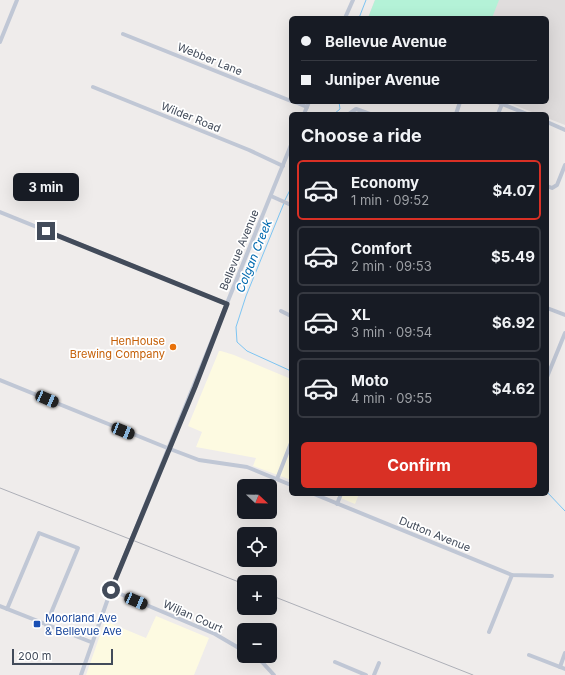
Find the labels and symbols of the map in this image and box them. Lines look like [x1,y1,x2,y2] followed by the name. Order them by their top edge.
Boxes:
[175,40,245,78] street label: Webber Lane
[159,99,223,135] street label: Wilder Road
[13,173,79,201] callout: 3 min
[216,208,262,292] street label: Bellevue Avenue
[232,217,275,295] water label: Colgan Creek
[37,222,55,240] route end
[70,334,165,361] place label: HenHouse Brewing Company
[168,342,178,352] marker: HenHouse Brewing Company
[34,389,60,409] car
[110,421,136,441] car
[237,479,277,519] north arrow
[397,513,473,555] street label: Dutton Avenue
[102,581,120,599] route start
[123,591,149,611] car
[161,597,225,636] street label: Wiljan Court
[45,611,122,638] place label: Moorland Ave & Bellevue Ave
[32,619,42,629] marker: Moorland Ave & Bellevue Ave
[12,647,113,666] scale bar

